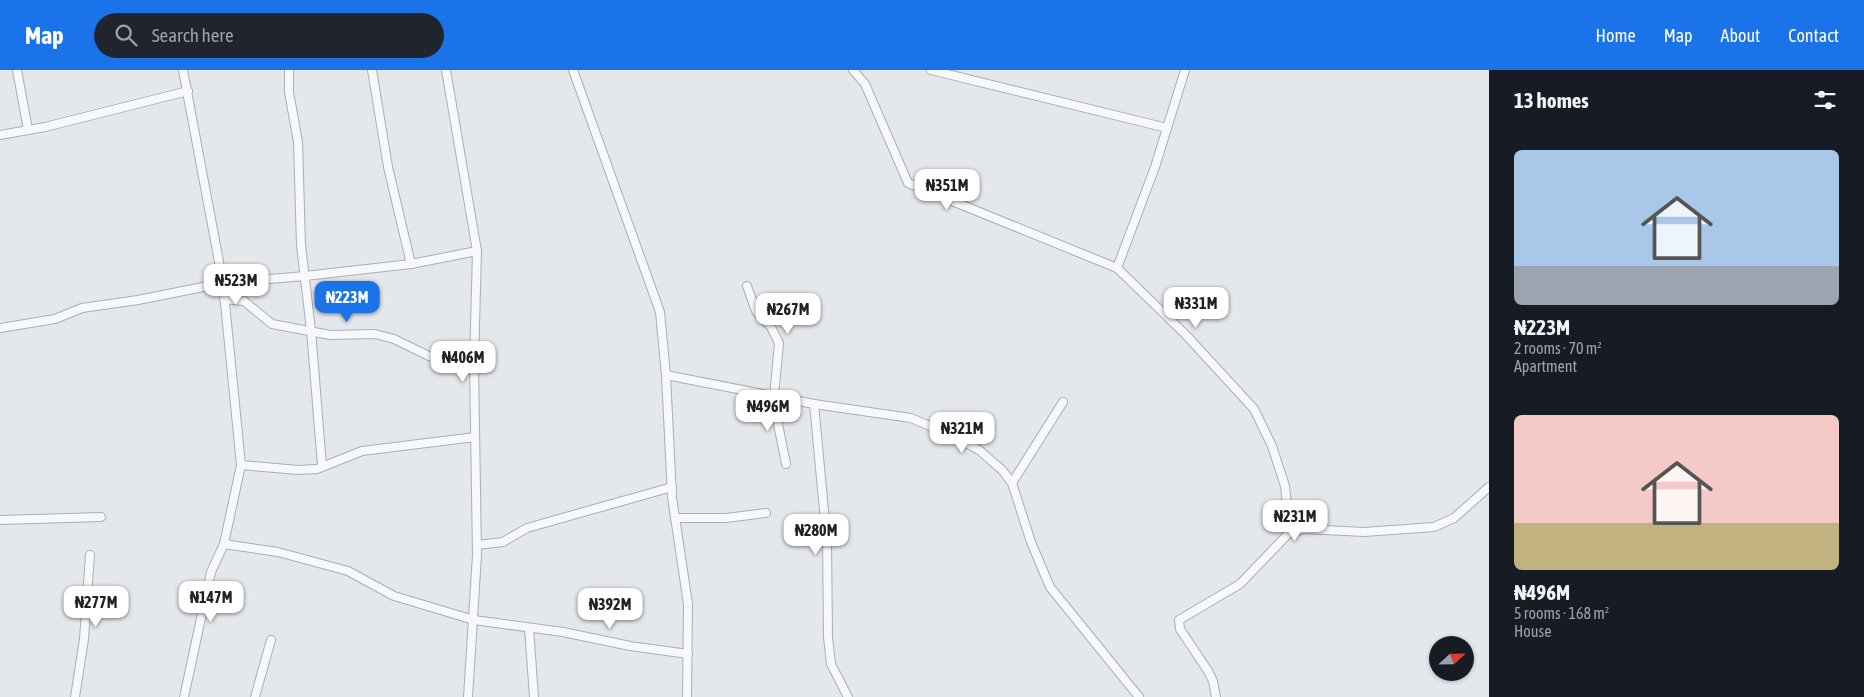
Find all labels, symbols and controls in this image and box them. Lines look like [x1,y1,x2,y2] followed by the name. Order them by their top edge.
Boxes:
[94,13,444,58] search box
[112,21,140,49] icon: search
[25,22,64,49] text: Map
[152,24,234,46] text: Search here
[1596,25,1636,46] text: Home
[1664,25,1693,46] text: Map
[1721,25,1760,46] text: About
[1788,25,1839,46] text: Contact
[1811,86,1839,114] icon: filters
[1514,88,1589,112] text: 13 homes
[912,168,982,211] pin: ₦351M
[926,176,968,194] text: ₦351M
[1632,183,1722,273] icon: home
[201,264,271,306] pin: ₦523M
[215,271,257,289] text: ₦523M
[312,280,382,323] pin: ₦223M
[1161,286,1231,329] pin: ₦331M
[326,288,368,306] text: ₦223M
[753,292,823,335] pin: ₦267M
[1175,294,1217,312] text: ₦331M
[767,300,809,318] text: ₦267M
[1514,315,1570,339] text: ₦223M
[1514,339,1602,357] text: 2 rooms · 70 m²
[428,340,498,383] pin: ₦406M
[442,348,484,366] text: ₦406M
[1514,357,1577,375] text: Apartment
[733,390,803,432] pin: ₦496M
[747,397,789,415] text: ₦496M
[927,412,997,454] pin: ₦321M
[941,419,983,437] text: ₦321M
[1632,448,1722,538] icon: home
[1260,500,1330,542] pin: ₦231M
[1274,507,1316,525] text: ₦231M
[781,514,851,556] pin: ₦280M
[795,521,837,539] text: ₦280M
[176,580,246,623] pin: ₦147M
[1514,580,1570,604] text: ₦496M
[61,586,131,628] pin: ₦277M
[190,588,232,606] text: ₦147M
[575,588,645,630] pin: ₦392M
[75,593,117,611] text: ₦277M
[589,595,631,613] text: ₦392M
[1514,604,1609,622] text: 5 rooms · 168 m²
[1514,622,1551,640] text: House
[1429,636,1474,681] north arrow
[1429,636,1474,681] map controls

